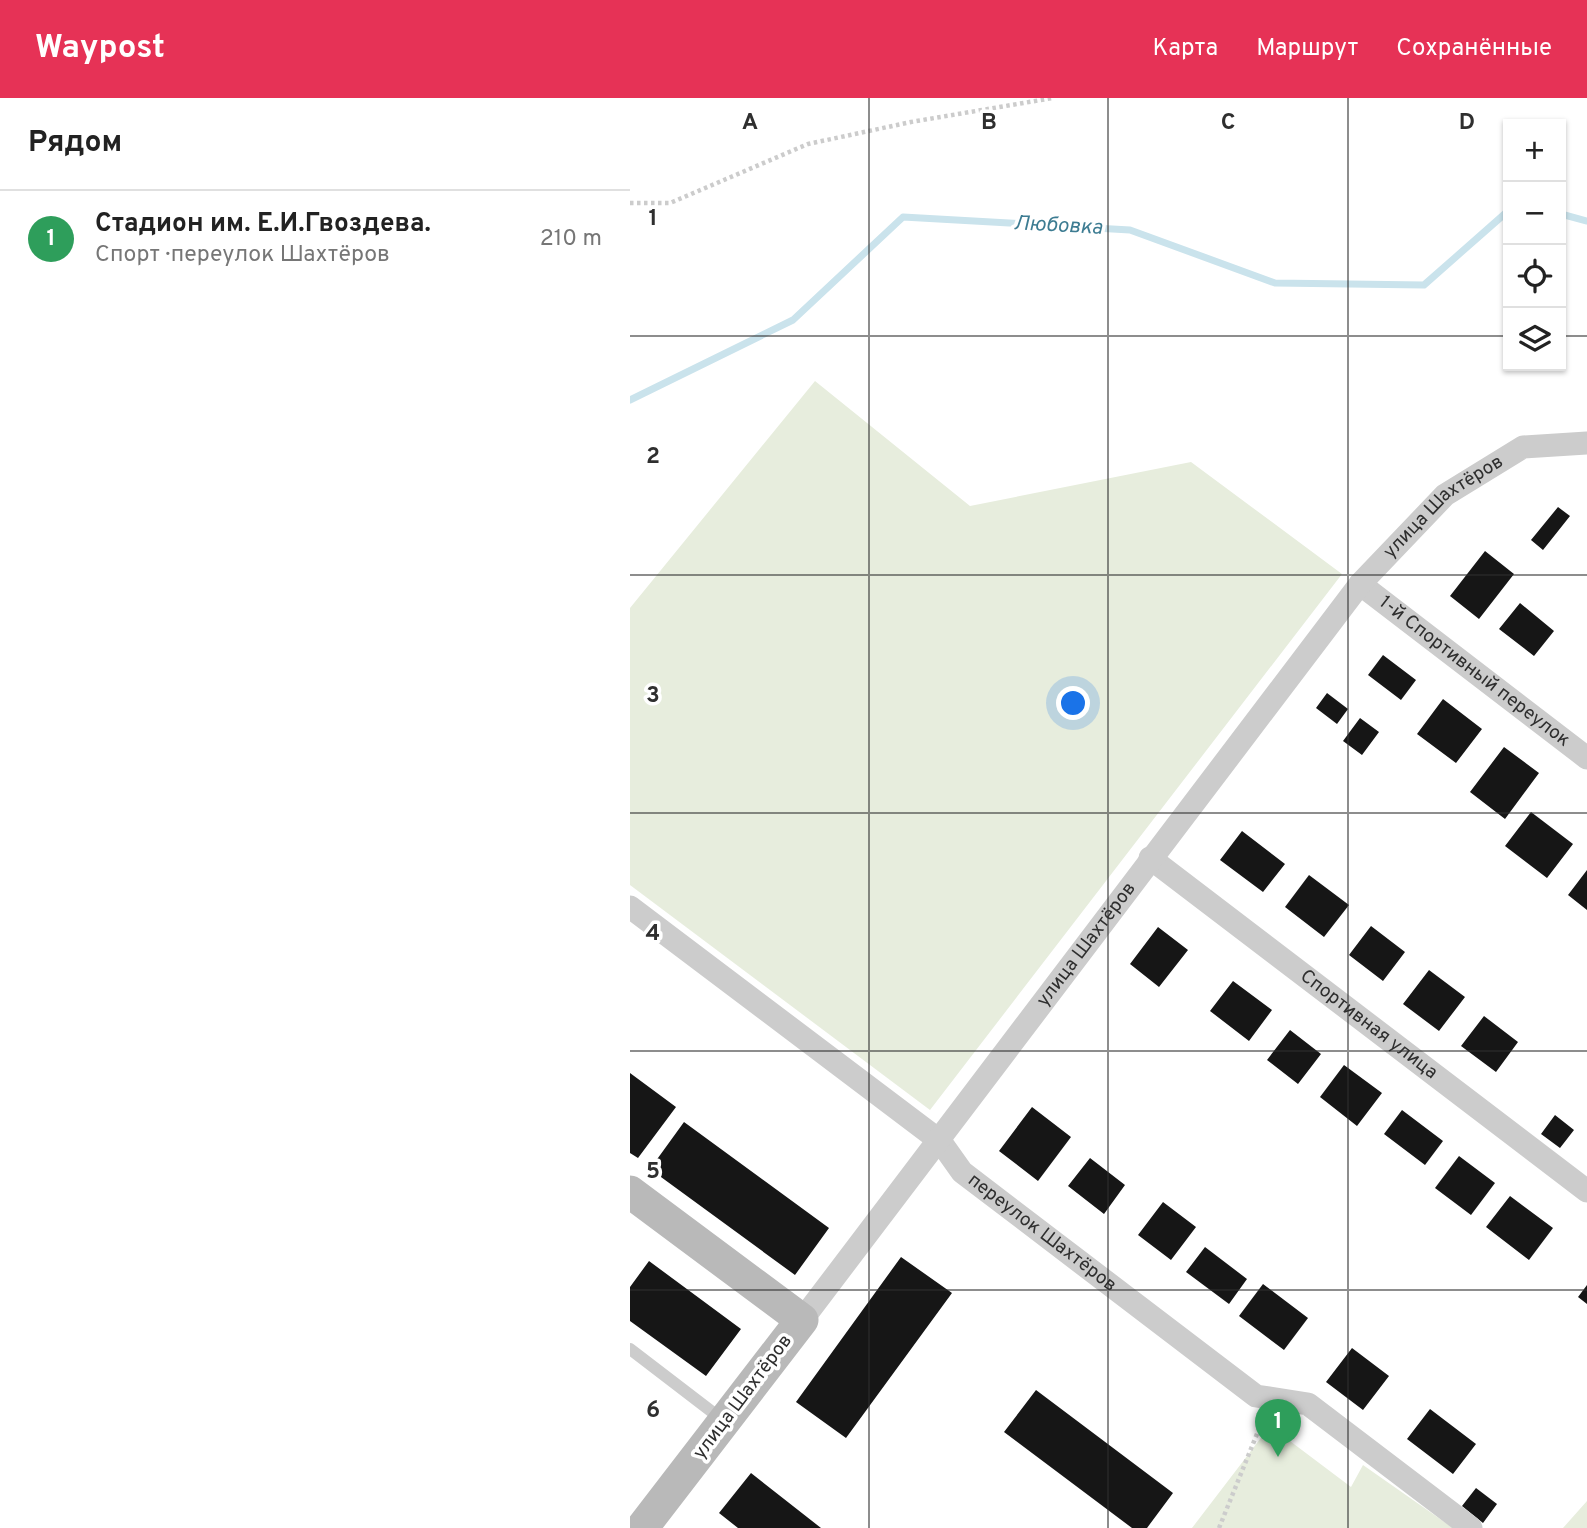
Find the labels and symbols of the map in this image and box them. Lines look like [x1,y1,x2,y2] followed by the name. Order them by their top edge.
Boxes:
[742,109,758,138] text: A
[981,109,997,138] text: B
[1221,109,1235,138] text: C
[1459,109,1475,138] text: D
[648,205,658,234] text: 1
[1013,210,1103,242] water label: Любовка
[646,443,660,472] text: 2
[1378,450,1508,564] street label: улица Шахтёров
[1374,591,1575,753] street label: 1-й Спортивный переулок
[646,682,660,711] text: 3
[1056,686,1090,720] your location
[1032,878,1142,1012] street label: улица Шахтёров
[646,920,660,949] text: 4
[1295,965,1442,1085] street label: Спортивная улица
[646,1158,660,1187] text: 5
[963,1168,1121,1297] street label: переулок Шахтёров
[688,1330,798,1464] street label: улица Шахтёров
[646,1397,660,1426] text: 6
[1255,1399,1301,1457] pin: 1

